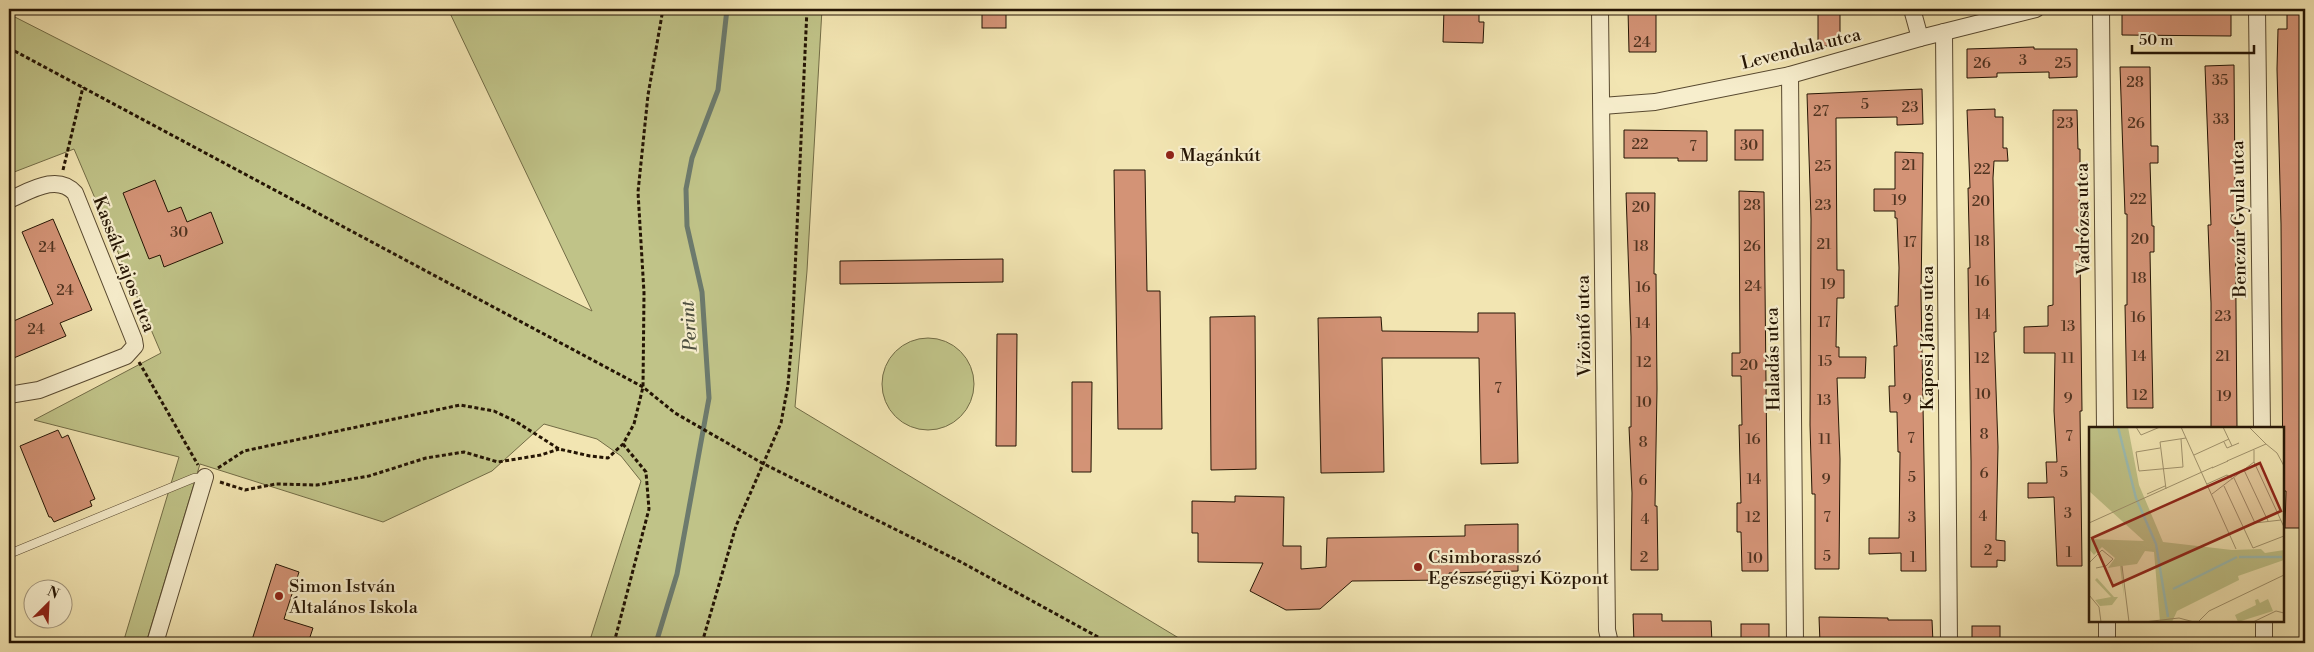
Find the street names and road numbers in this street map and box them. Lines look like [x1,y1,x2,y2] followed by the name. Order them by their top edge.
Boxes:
[1739,23,1864,75] street label: Levendula utca
[2226,139,2252,299] street label: Benczúr Gyula utca
[2071,162,2095,276] street label: Vadrózsa utca
[87,193,161,336] street label: Kassák Lajos utca
[1916,265,1939,410] street label: Kaposi János utca
[1572,274,1596,378] street label: Vízöntő utca
[1761,306,1785,411] street label: Haladás utca

